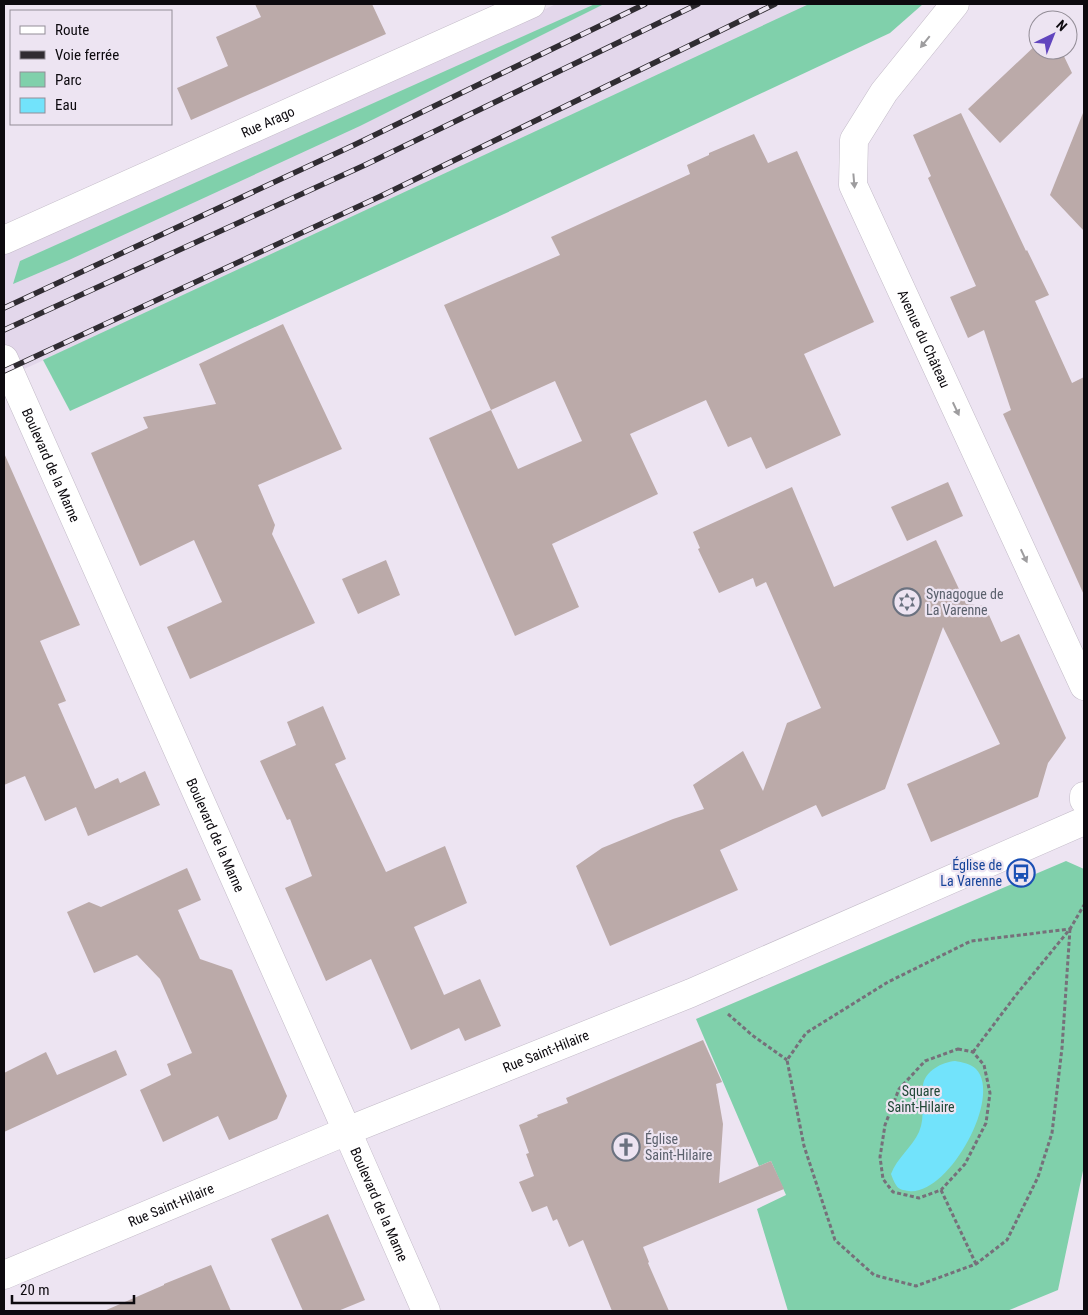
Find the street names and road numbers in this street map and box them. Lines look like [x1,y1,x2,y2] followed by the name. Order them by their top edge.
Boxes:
[239,103,297,141] street label: Rue Arago
[894,287,953,390] street label: Avenue du Château
[19,406,84,525] street label: Boulevard de la Marne
[183,776,248,895] street label: Boulevard de la Marne
[500,1027,592,1076] street label: Rue Saint-Hilaire
[347,1145,411,1264] street label: Boulevard de la Marne
[126,1180,217,1230] street label: Rue Saint-Hilaire

